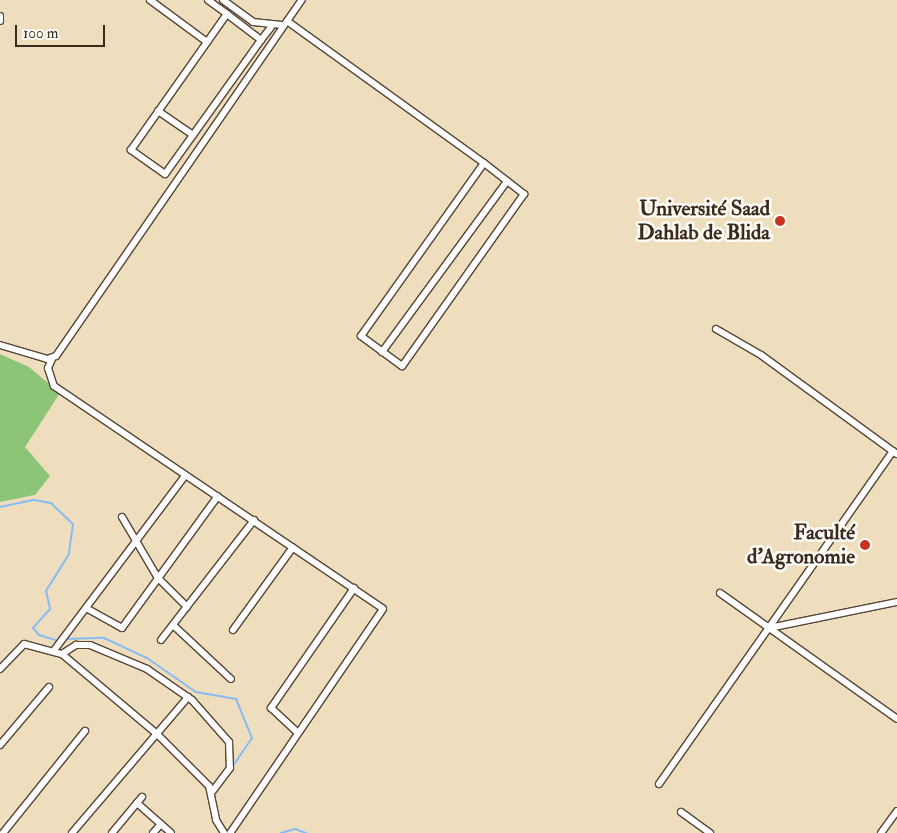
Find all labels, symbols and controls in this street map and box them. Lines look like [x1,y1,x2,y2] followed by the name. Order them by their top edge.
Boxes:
[18,15,108,47] scale bar
[23,24,58,43] text: 100 m
[637,196,770,246] place label: Université Saad Dahlab de Blida
[774,215,786,227] marker: Université Saad Dahlab de Blida
[747,520,855,570] place label: Faculté d'Agronomie
[859,539,871,551] marker: Faculté d'Agronomie

